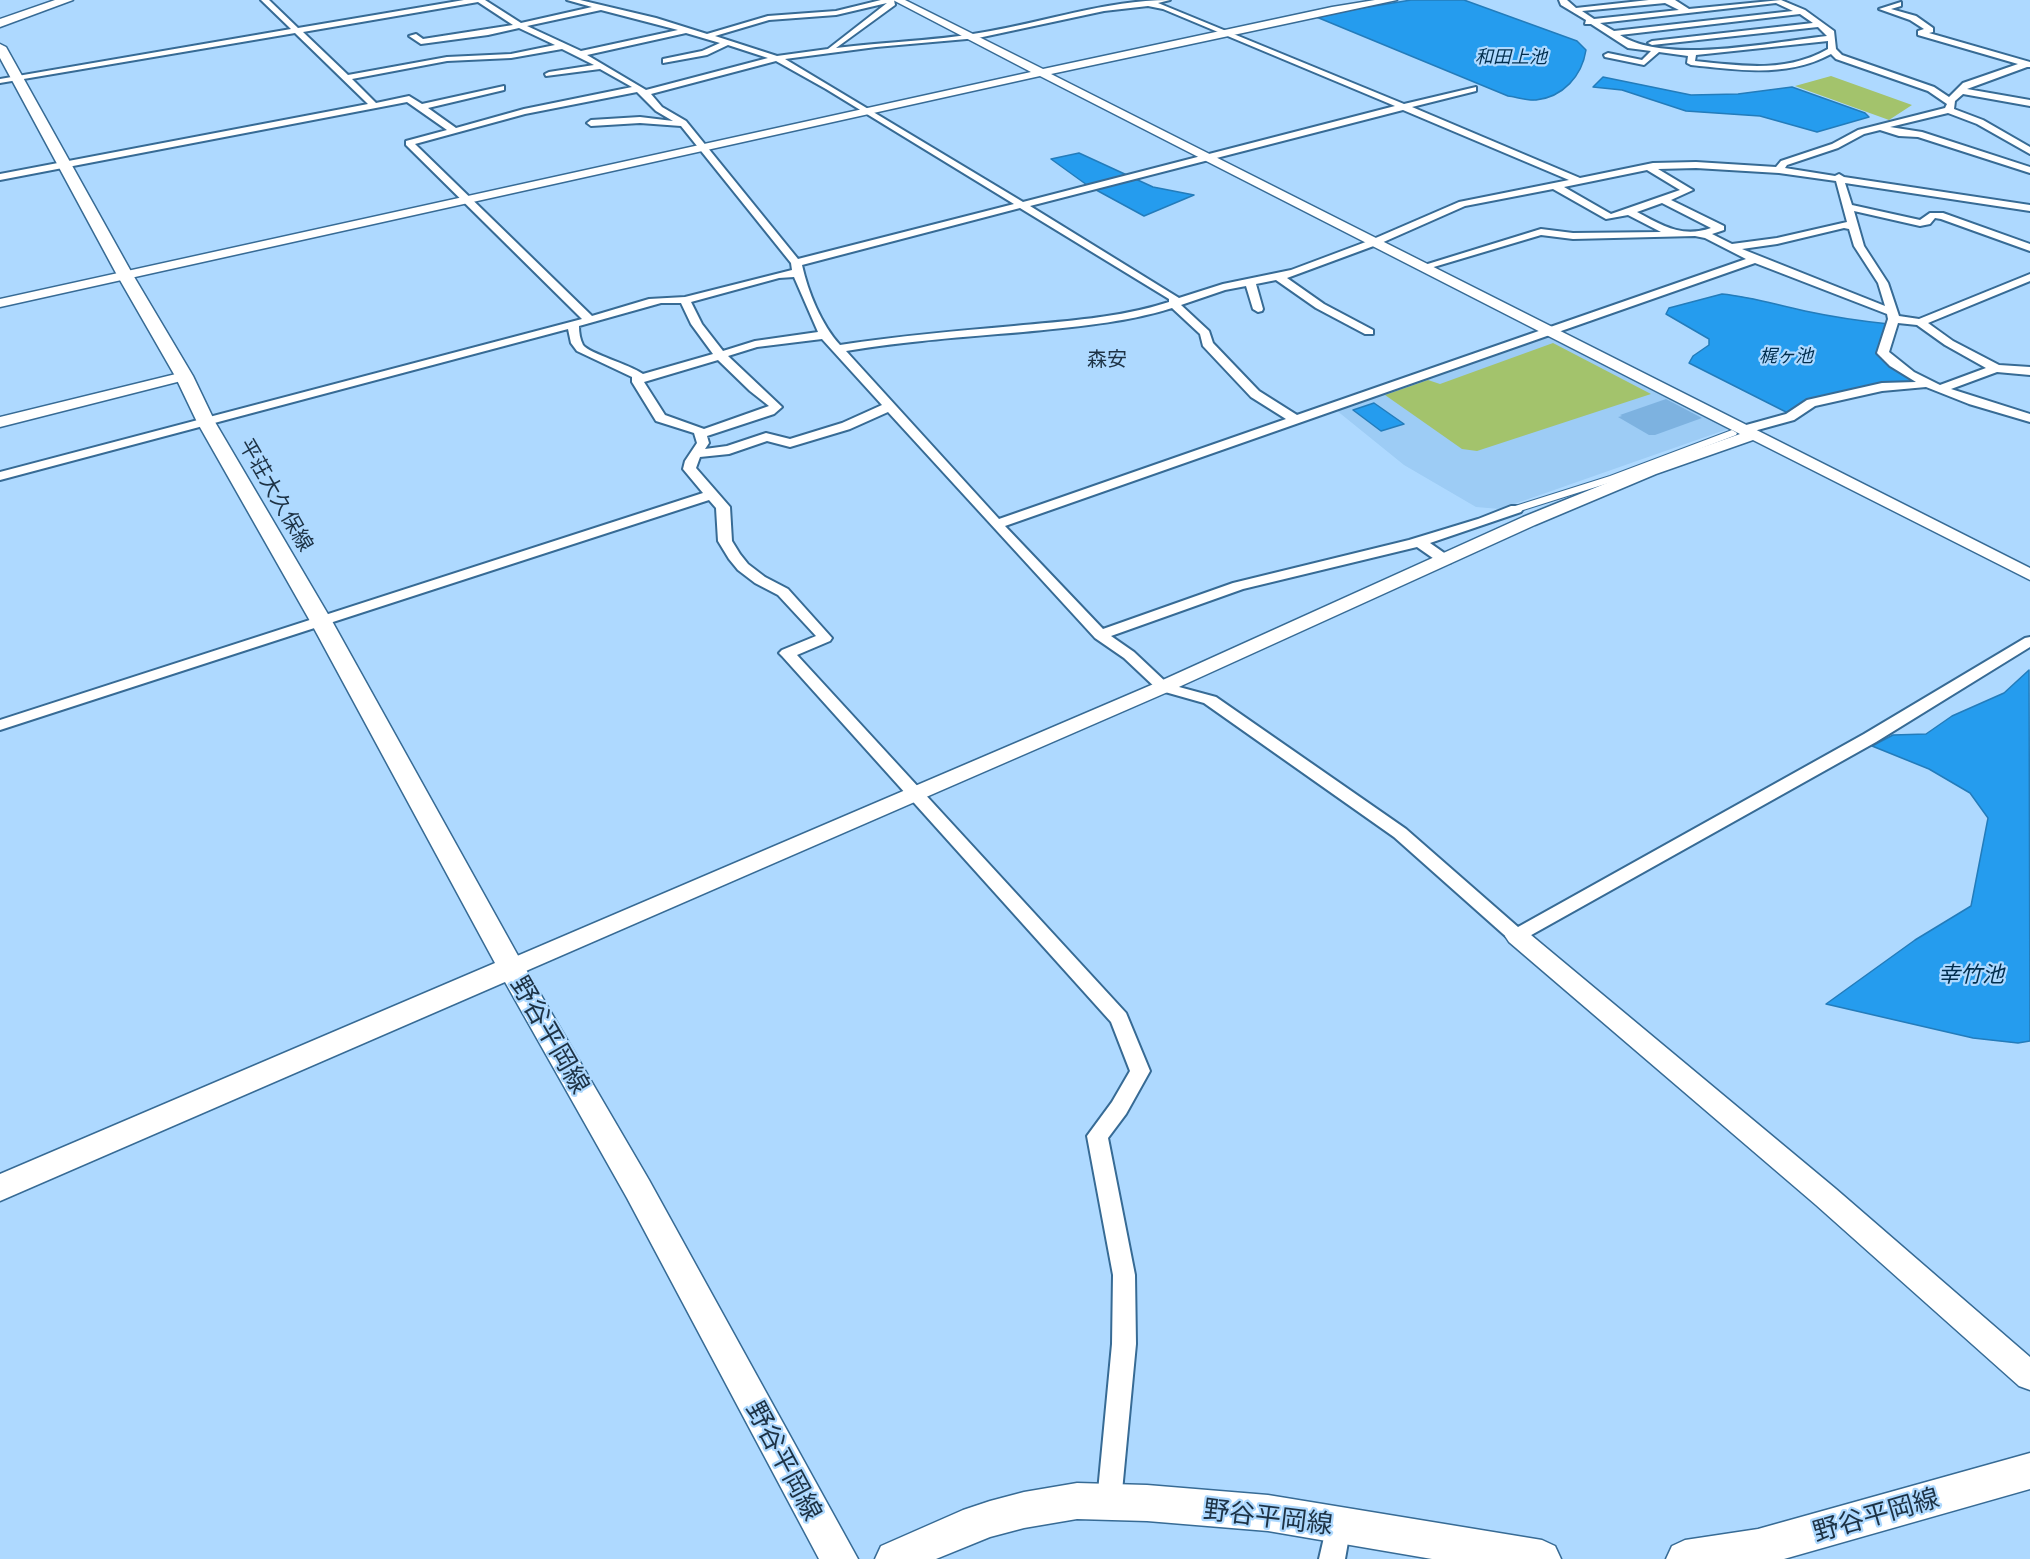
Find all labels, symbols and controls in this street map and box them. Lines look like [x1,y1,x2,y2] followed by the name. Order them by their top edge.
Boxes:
[1475,46,1547,68] water label: 和田上池
[1759,345,1813,367] water label: 梶ヶ池
[1087,347,1127,371] district label: 森安
[234,434,318,556] street label: 平荘大久保線
[1938,962,2004,988] water label: 幸竹池
[504,971,596,1099] street label: 野谷平岡線
[740,1396,828,1526] street label: 野谷平岡線
[1809,1482,1943,1548] street label: 野谷平岡線
[1202,1494,1334,1540] street label: 野谷平岡線

